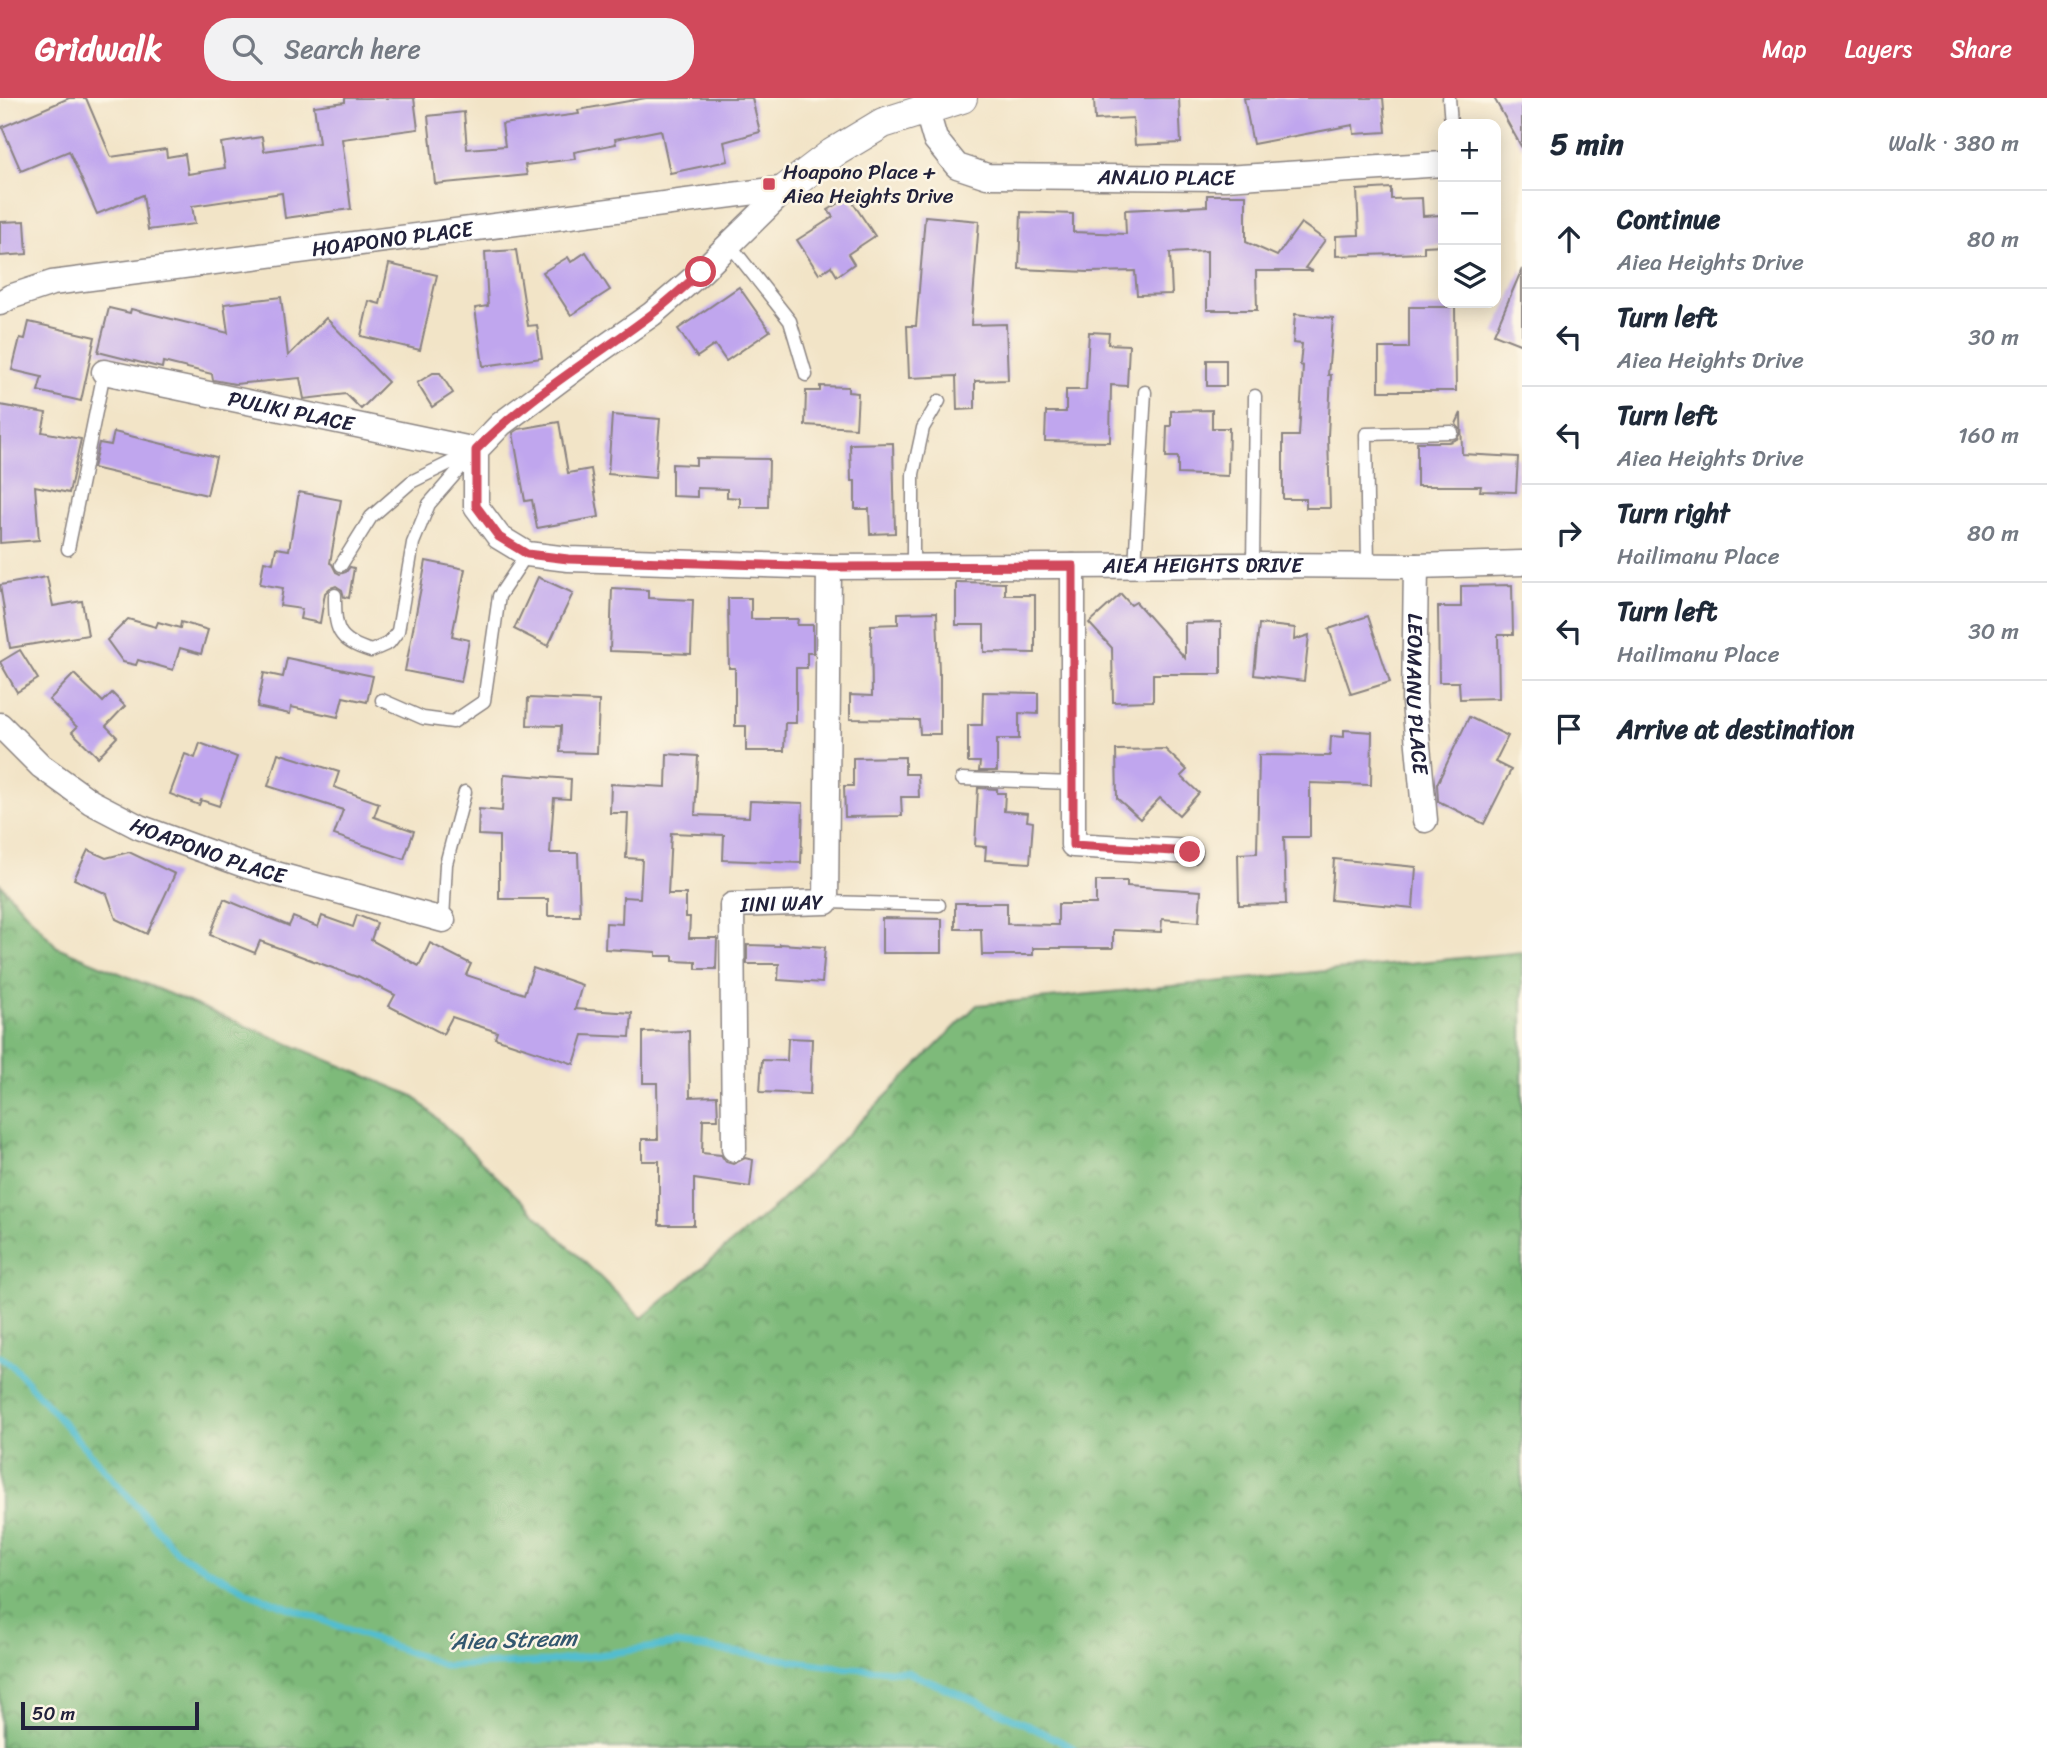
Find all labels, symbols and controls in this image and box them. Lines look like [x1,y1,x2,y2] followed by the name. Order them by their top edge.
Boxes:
[204,18,694,81] search box
[35,20,162,78] text: Gridwalk
[284,26,421,72] text: Search here
[1762,28,1807,70] text: Map
[1845,28,1912,70] text: Layers
[1950,28,2012,70] text: Share
[228,30,266,68] icon: search
[1550,117,1624,171] text: 5 min
[1438,119,1501,308] map controls
[1438,119,1501,182] button: +
[1888,123,2019,164] text: Walk · 380 m
[782,153,954,215] place label: Hoapono Place + Aiea Heights Drive
[1096,158,1238,197] street label: ANALIO PLACE
[761,176,777,192] marker: Hoapono Place + Aiea Heights Drive
[1438,182,1501,245] button: −
[1617,196,1720,242] text: Continue
[309,210,476,268] street label: HOAPONO PLACE
[1967,219,2019,260] text: 80 m
[1550,220,1588,258] icon: ahead
[1617,242,1804,283] text: Aiea Heights Drive
[1438,245,1501,308] button: layers
[685,256,716,287] route start
[1617,294,1717,340] text: Turn left
[1968,317,2019,358] text: 30 m
[1550,318,1588,356] icon: left
[1617,340,1804,381] text: Aiea Heights Drive
[224,379,359,443] street label: PULIKI PLACE
[1617,392,1717,438] text: Turn left
[1958,415,2019,456] text: 160 m
[1550,416,1588,454] icon: left
[1617,438,1804,479] text: Aiea Heights Drive
[1617,490,1730,536] text: Turn right
[1967,513,2019,554] text: 80 m
[1550,514,1588,552] icon: right
[1617,536,1779,577] text: Hailimanu Place
[1101,546,1304,585] street label: AIEA HEIGHTS DRIVE
[1617,588,1717,634] text: Turn left
[1968,611,2019,652] text: 30 m
[1550,612,1588,650] icon: left
[1395,613,1440,777] street label: LEOMANU PLACE
[1617,634,1779,675] text: Hailimanu Place
[1617,706,1854,752] text: Arrive at destination
[1550,710,1588,748] icon: arrive
[123,807,292,895] street label: HOAPONO PLACE
[1174,836,1205,867] route end
[739,883,824,924] street label: IINI WAY
[446,1617,580,1663] water label: ʻAiea Stream
[32,1697,75,1730] text: 50 m
[21,1699,200,1731] scale bar

